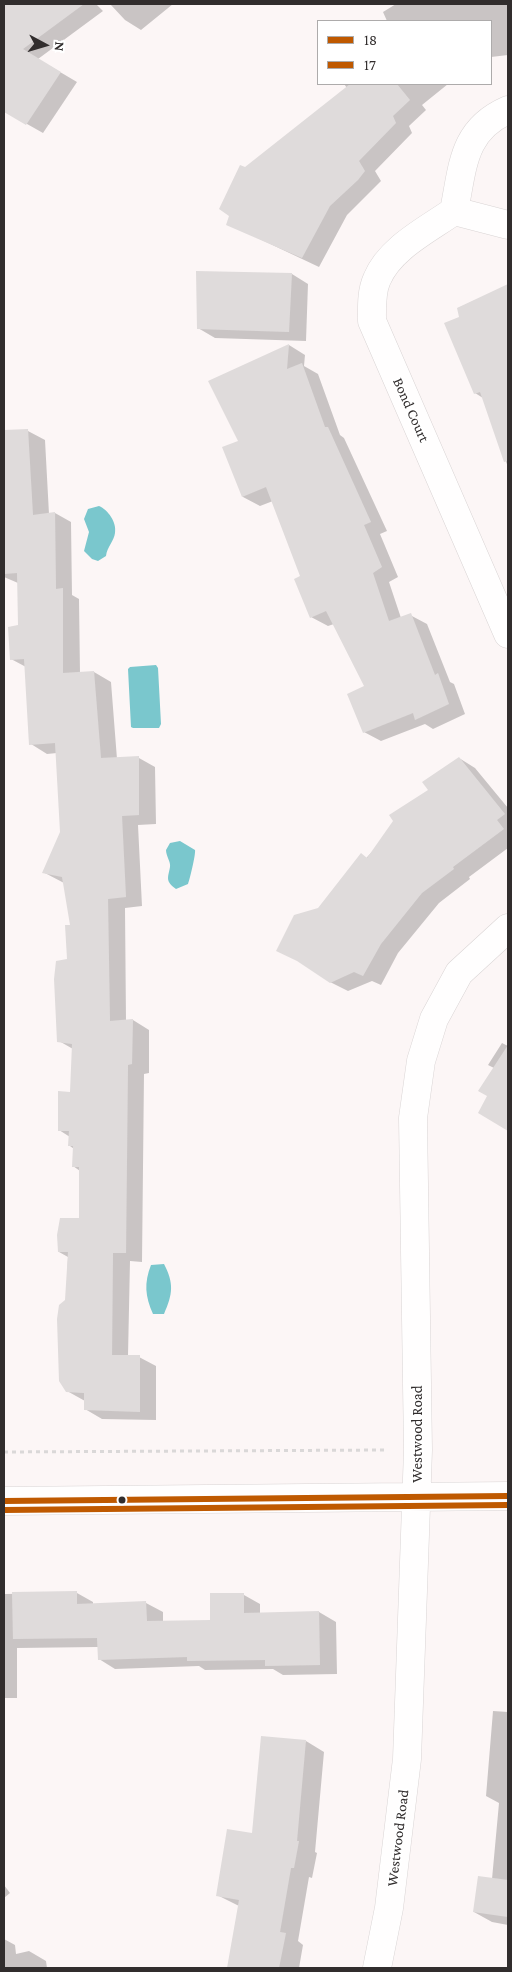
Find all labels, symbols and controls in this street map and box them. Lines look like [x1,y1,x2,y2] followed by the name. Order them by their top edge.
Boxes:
[20,20,70,70] north arrow
[317,20,492,85] legend
[364,32,377,48] text: 18
[51,41,68,52] text: N
[364,57,376,73] text: 17
[389,375,433,445] street label: Bond Court
[408,1385,426,1483] street label: Westwood Road
[117,1495,127,1505] unlabelled marker
[383,1789,413,1887] street label: Westwood Road

